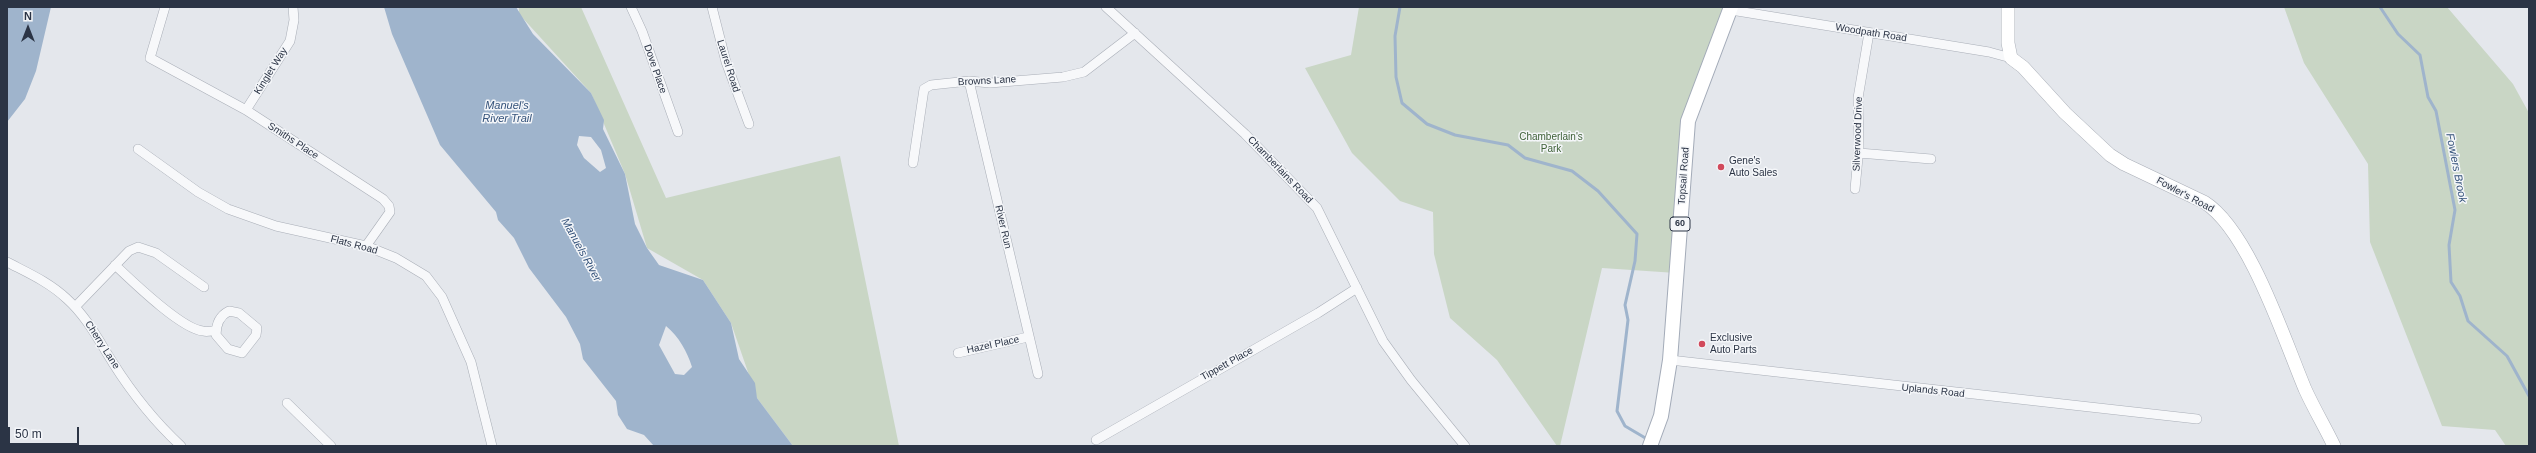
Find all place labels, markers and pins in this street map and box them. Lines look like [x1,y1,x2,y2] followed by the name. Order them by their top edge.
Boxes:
[1729,155,1777,178] place label: Gene's Auto Sales
[1716,162,1726,172] marker: Gene's Auto Sales
[1710,332,1757,356] place label: Exclusive Auto Parts
[1697,339,1707,349] marker: Exclusive Auto Parts

